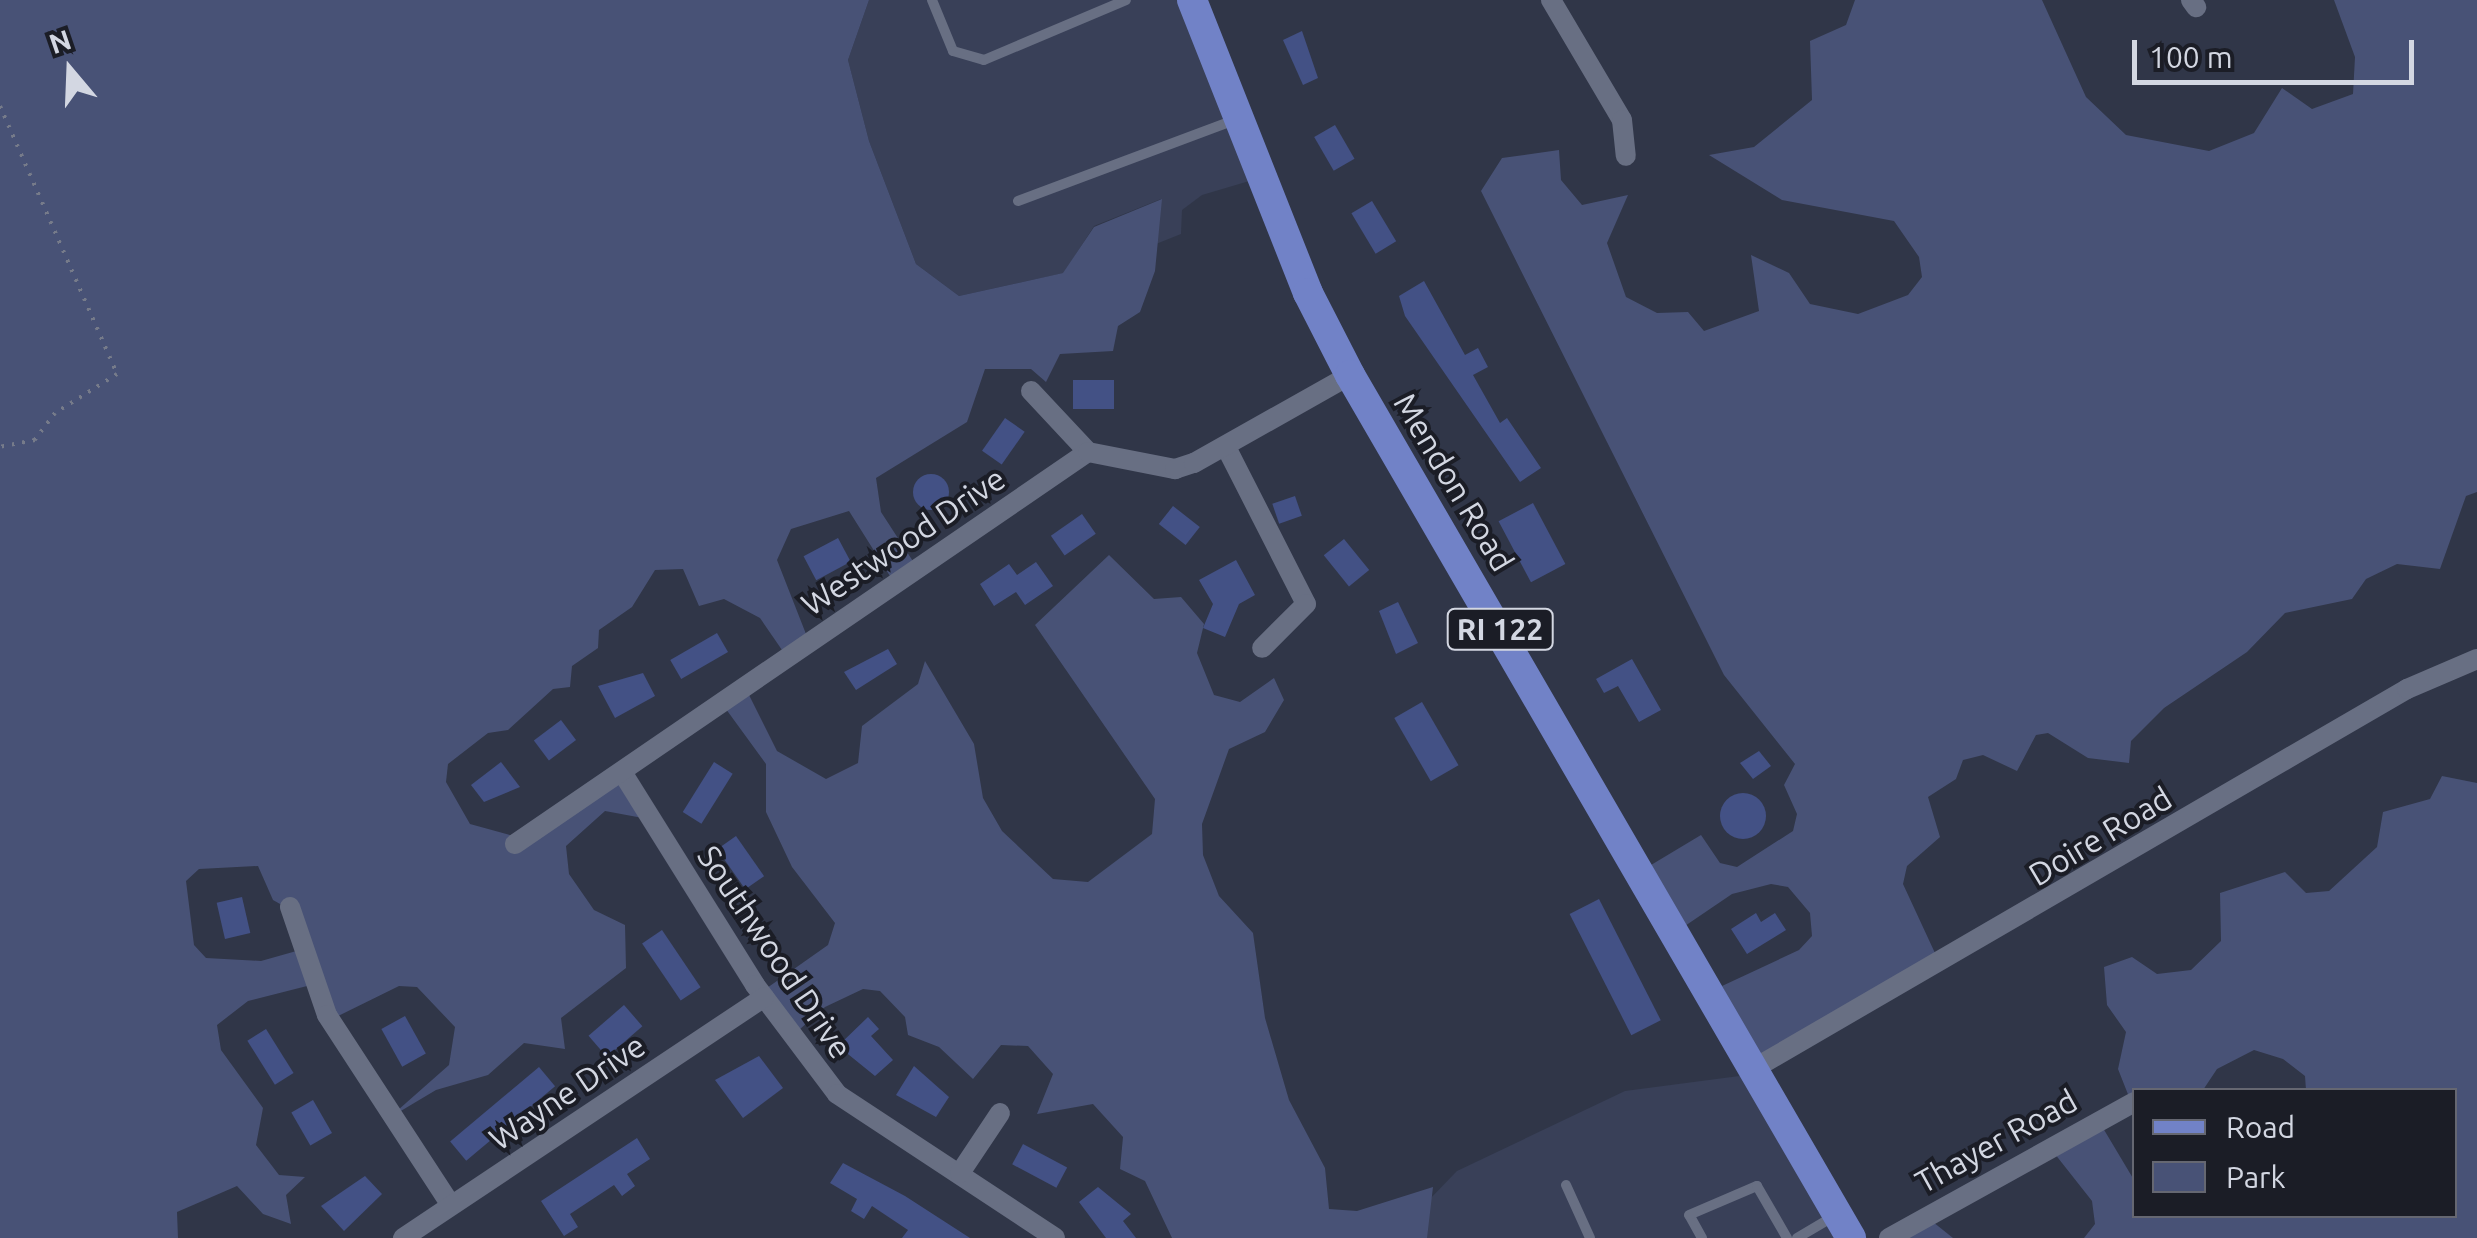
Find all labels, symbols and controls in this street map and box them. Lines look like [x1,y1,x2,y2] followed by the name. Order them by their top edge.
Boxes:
[20,20,120,120] north arrow
[2137,20,2420,82] scale bar
[45,23,75,59] text: N
[2149,40,2233,74] text: 100 m
[1386,386,1522,578] street label: Mendon Road
[794,459,1012,623] street label: Westwood Drive
[1445,604,1555,654] road number: RI 122
[2022,778,2178,894] street label: Doire Road
[690,838,860,1066] street label: Southwood Drive
[482,1026,652,1158] street label: Wayne Drive
[1909,1081,2083,1201] street label: Thayer Road
[2132,1088,2457,1218] legend
[2226,1110,2295,1144] text: Road
[2226,1160,2286,1194] text: Park

